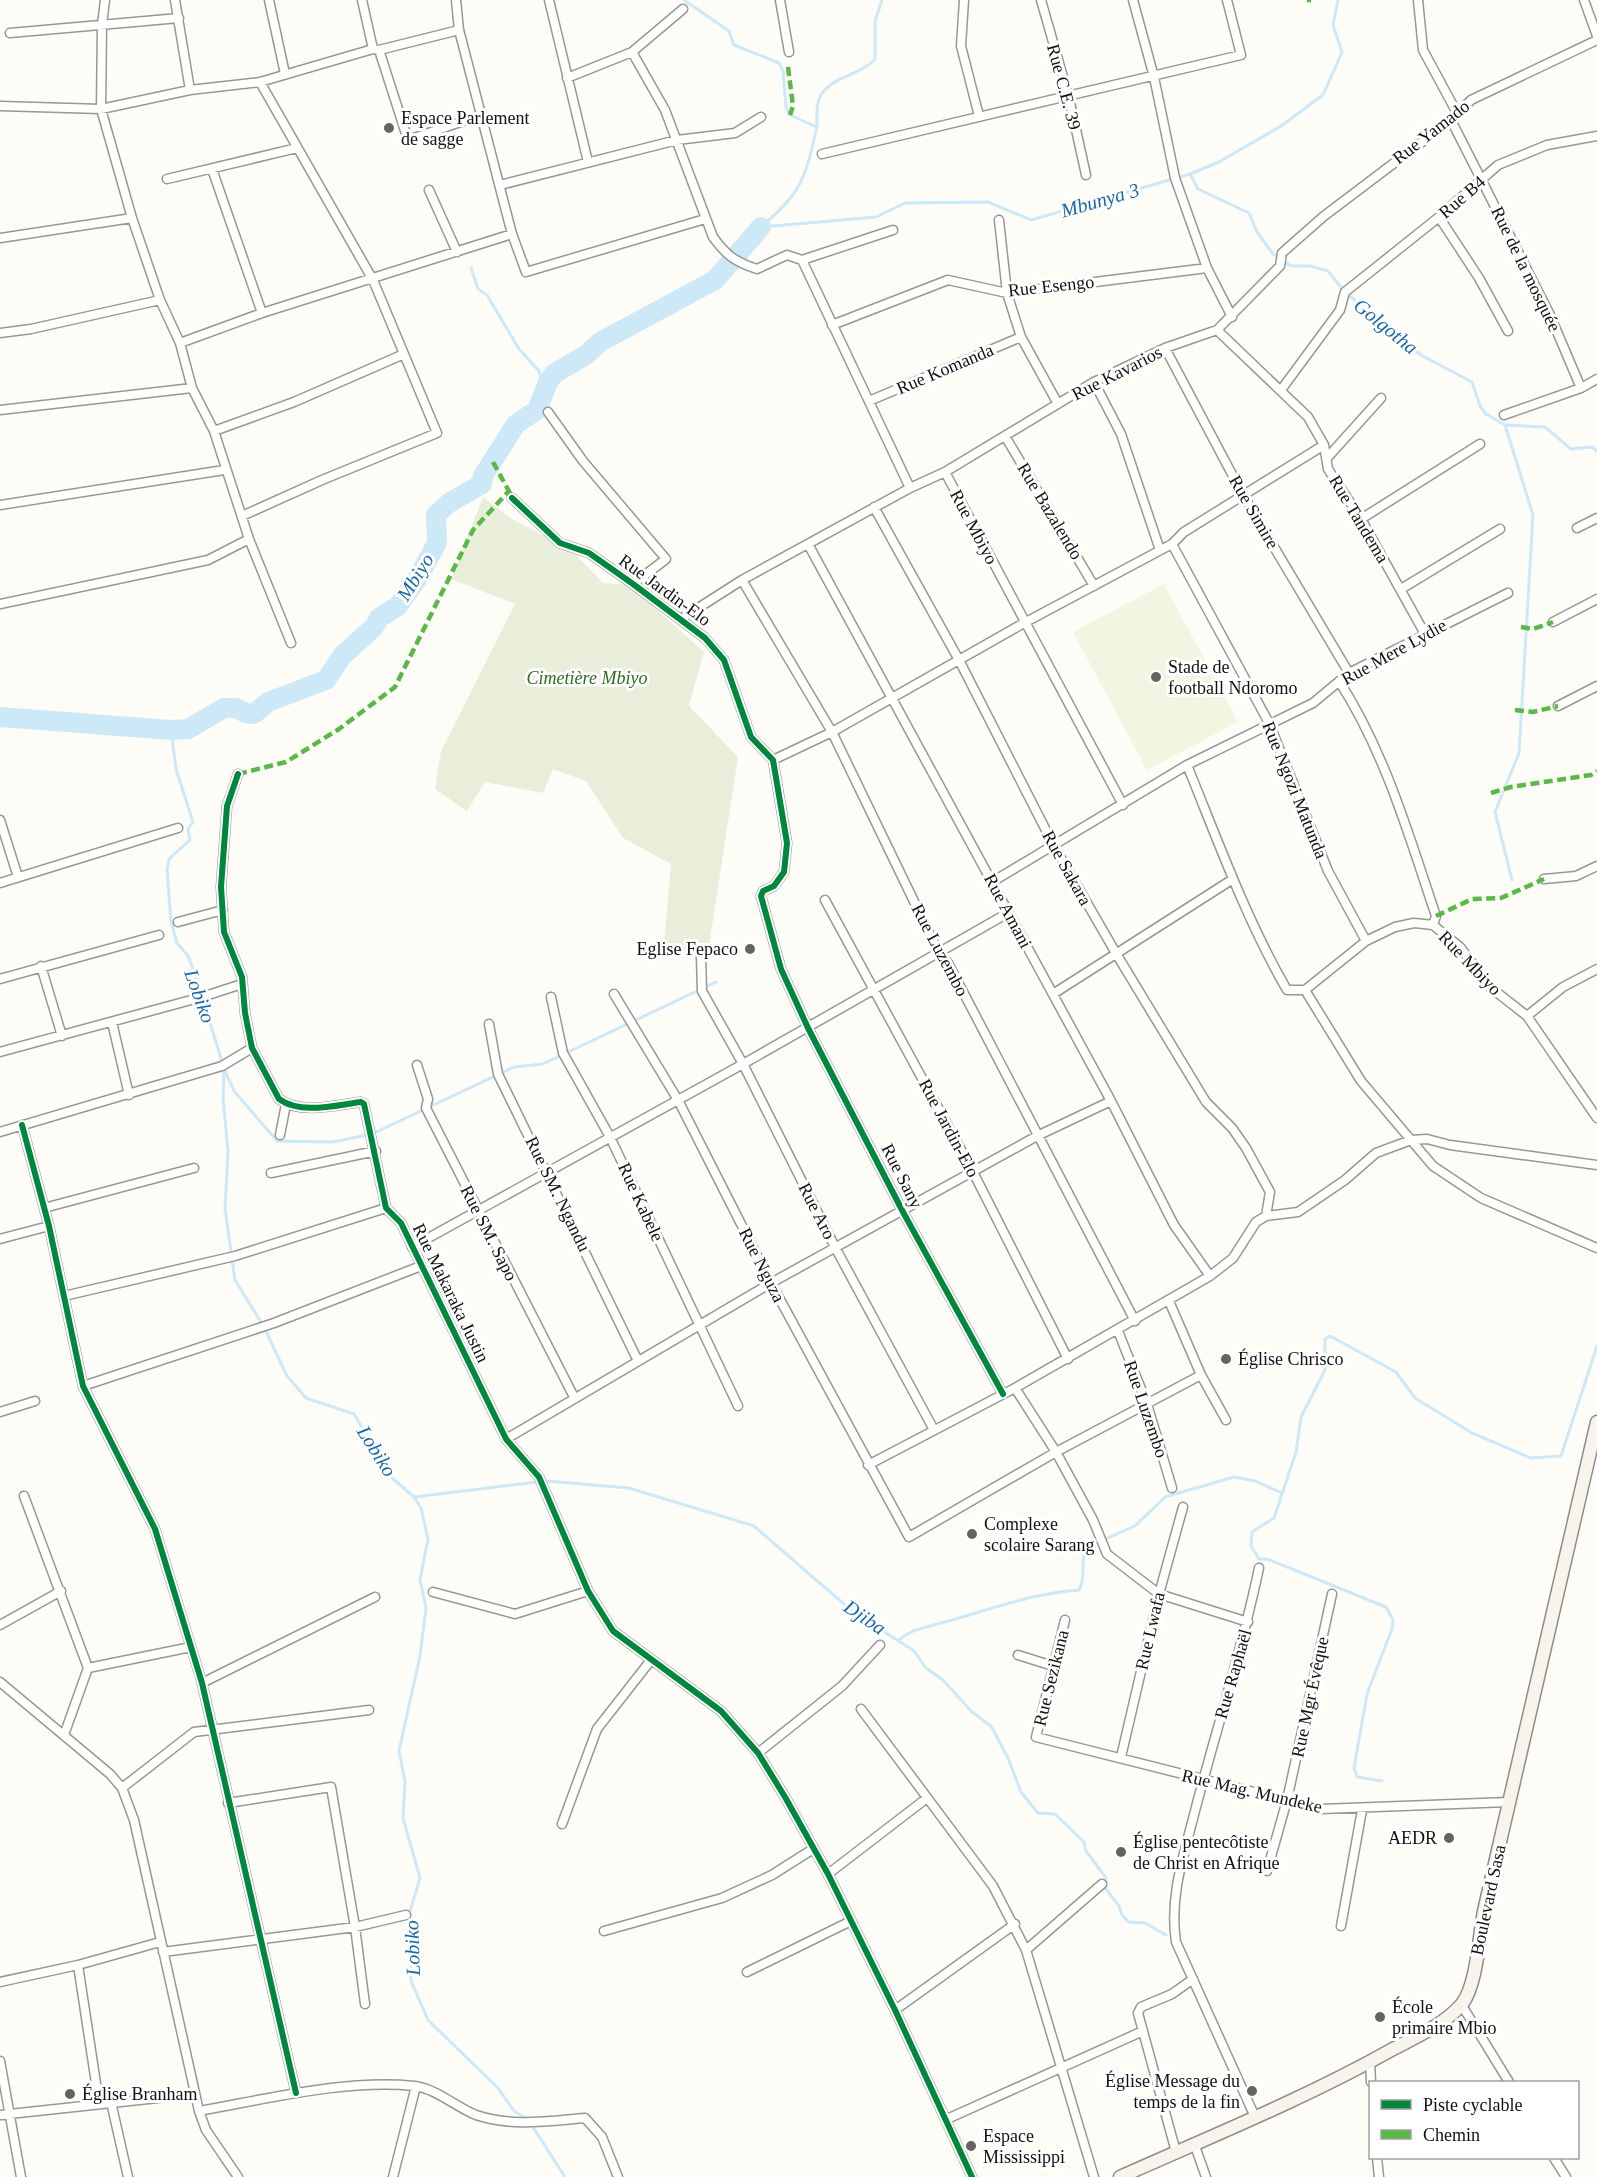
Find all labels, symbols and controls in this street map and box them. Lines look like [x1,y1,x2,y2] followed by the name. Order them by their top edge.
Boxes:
[1043,42,1085,132] street label: Rue C.E. 39
[1389,96,1473,168] street label: Rue Yamado
[401,108,529,149] place label: Espace Parlement de sagge
[382,121,396,135] marker: Espace Parlement de sagge
[1435,172,1489,222] street label: Rue B4
[1057,178,1142,223] water label: Mbunya 3
[1487,203,1565,335] street label: Rue de la mosquée
[1007,272,1095,300] street label: Rue Esengo
[1349,294,1422,359] water label: Golgotha
[893,340,997,398] street label: Rue Komanda
[1069,342,1165,404] street label: Rue Kavarios
[1013,459,1087,563] street label: Rue Bazalendo
[1325,471,1393,567] street label: Rue Tandema
[1225,472,1283,552] street label: Rue Simire
[946,486,1002,568] street label: Rue Mbiyo
[392,550,439,606] water label: Mbiyo
[615,550,715,630] street label: Rue Jardin-Elo
[1338,615,1450,689] street label: Rue Mere Lydie
[1168,657,1297,698] place label: Stade de football Ndoromo
[527,668,647,688] park label: Cimetière Mbiyo
[1149,670,1163,684] marker: Stade de football Ndoromo
[1258,719,1332,861] street label: Rue Ngozi Matunda
[1038,827,1096,909] street label: Rue Sakara
[980,870,1036,952] street label: Rue Amani
[907,901,973,999] street label: Rue Luzembo
[1434,927,1506,999] street label: Rue Mbiyo
[637,939,738,959] place label: Eglise Fepaco
[743,942,757,956] marker: Eglise Fepaco
[180,965,220,1026] water label: Lobiko
[915,1075,983,1181] street label: Rue Jardin-Elo
[522,1133,594,1255] street label: Rue SM. Ngandu
[877,1140,927,1212] street label: Rue Sany
[614,1159,668,1245] street label: Rue Kabele
[794,1180,840,1242] street label: Rue Aro
[456,1182,522,1284] street label: Rue SM. Sapo
[409,1220,493,1366] street label: Rue Makaraka Justin
[735,1225,789,1305] street label: Rue Nguza
[1238,1348,1344,1369] place label: Église Chrisco
[1219,1352,1233,1366] marker: Église Chrisco
[1120,1358,1172,1460] street label: Rue Luzembo
[352,1421,401,1480] water label: Lobiko
[984,1514,1094,1555] place label: Complexe scolaire Sarang
[965,1527,979,1541] marker: Complexe scolaire Sarang
[1131,1590,1169,1672] street label: Rue Lwafa
[839,1595,890,1640] water label: Djiba
[1211,1627,1255,1721] street label: Rue Raphaël
[1029,1628,1073,1728] street label: Rue Sezikana
[1286,1635,1333,1759] street label: Rue Mgr Évêque
[1180,1765,1324,1817] street label: Rue Mag. Mundeke
[1388,1828,1437,1848] place label: AEDR
[1133,1831,1279,1873] place label: Église pentecôtiste de Christ en Afrique
[1442,1831,1456,1845] marker: AEDR
[1467,1843,1509,1957] street label: Boulevard Sasa
[1114,1845,1128,1859] marker: Église pentecôtiste de Christ en Afrique
[400,1920,424,1977] water label: Lobiko
[1392,1996,1496,2038] place label: École primaire Mbio
[1373,2010,1387,2024] marker: École primaire Mbio
[1105,2070,1240,2112] place label: Église Message du temps de la fin
[1369,2081,1579,2159] legend
[82,2083,197,2104] place label: Église Branham
[1245,2084,1259,2098] marker: Église Message du temps de la fin
[63,2087,77,2101] marker: Église Branham
[1423,2095,1522,2115] text: Piste cyclable
[1423,2125,1480,2145] text: Chemin
[983,2126,1065,2167] place label: Espace Mississippi
[964,2139,978,2153] marker: Espace Mississippi

